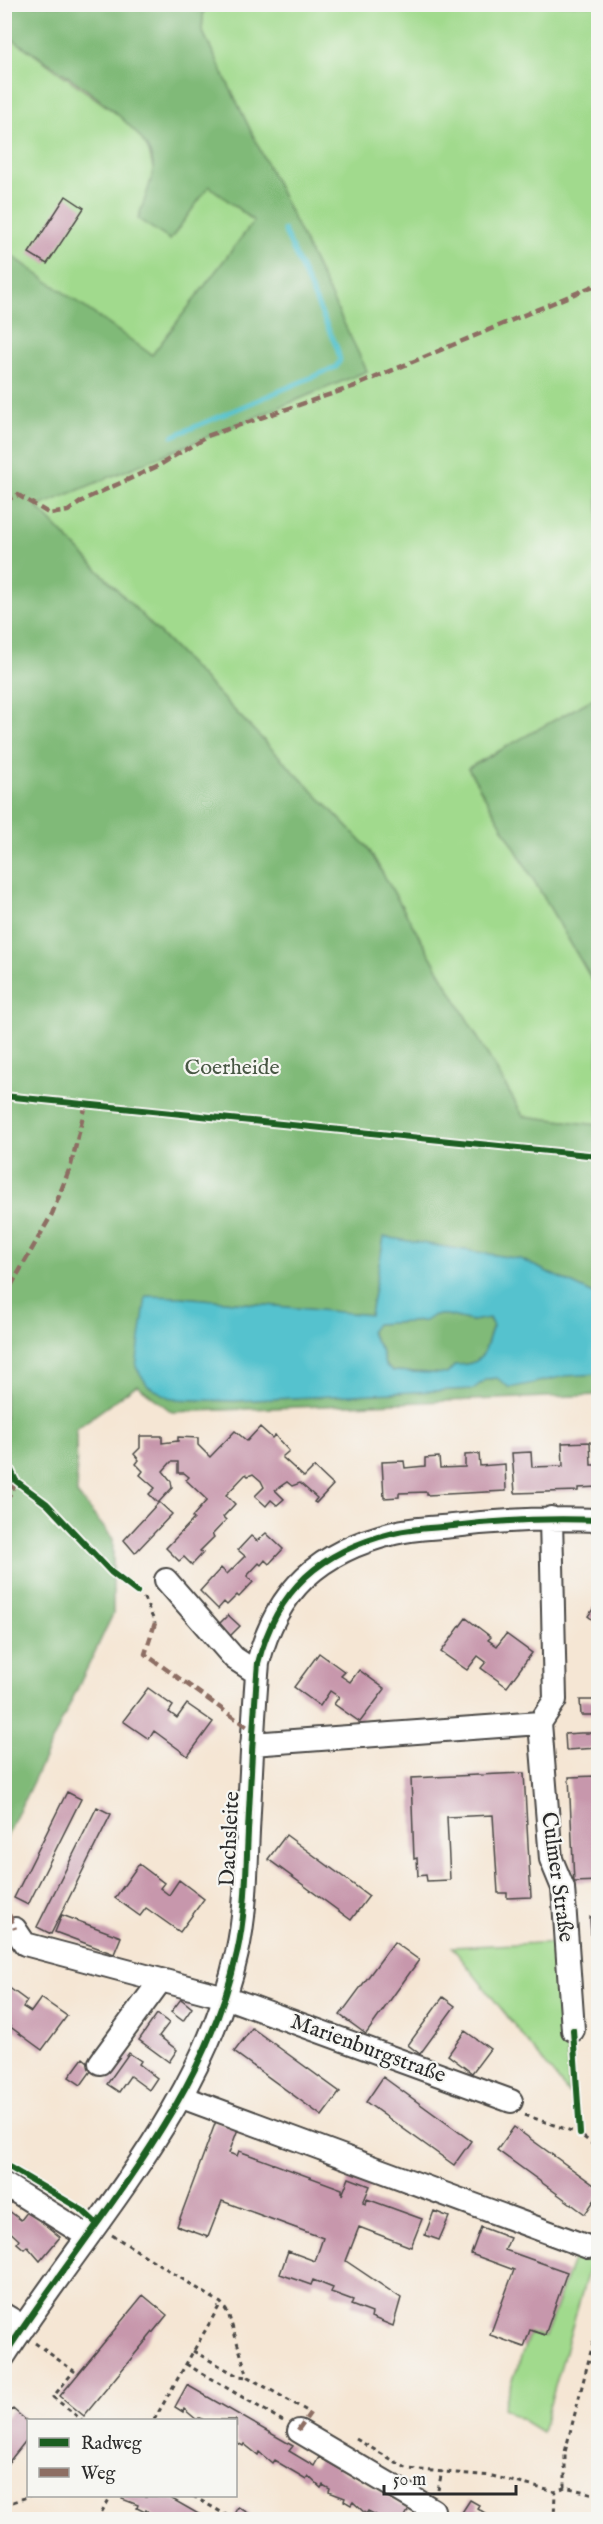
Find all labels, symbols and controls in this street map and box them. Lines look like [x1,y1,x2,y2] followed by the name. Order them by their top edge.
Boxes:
[184,1054,280,1082] park label: Coerheide
[214,1791,246,1887] street label: Dachsleite
[534,1810,580,1944] street label: Culmer Straße
[287,2008,449,2090] street label: Marienburgstraße
[27,2419,237,2497] legend
[81,2433,142,2456] text: Radweg
[384,2458,516,2496] scale bar
[81,2463,116,2486] text: Weg
[393,2469,426,2492] text: 50 m

